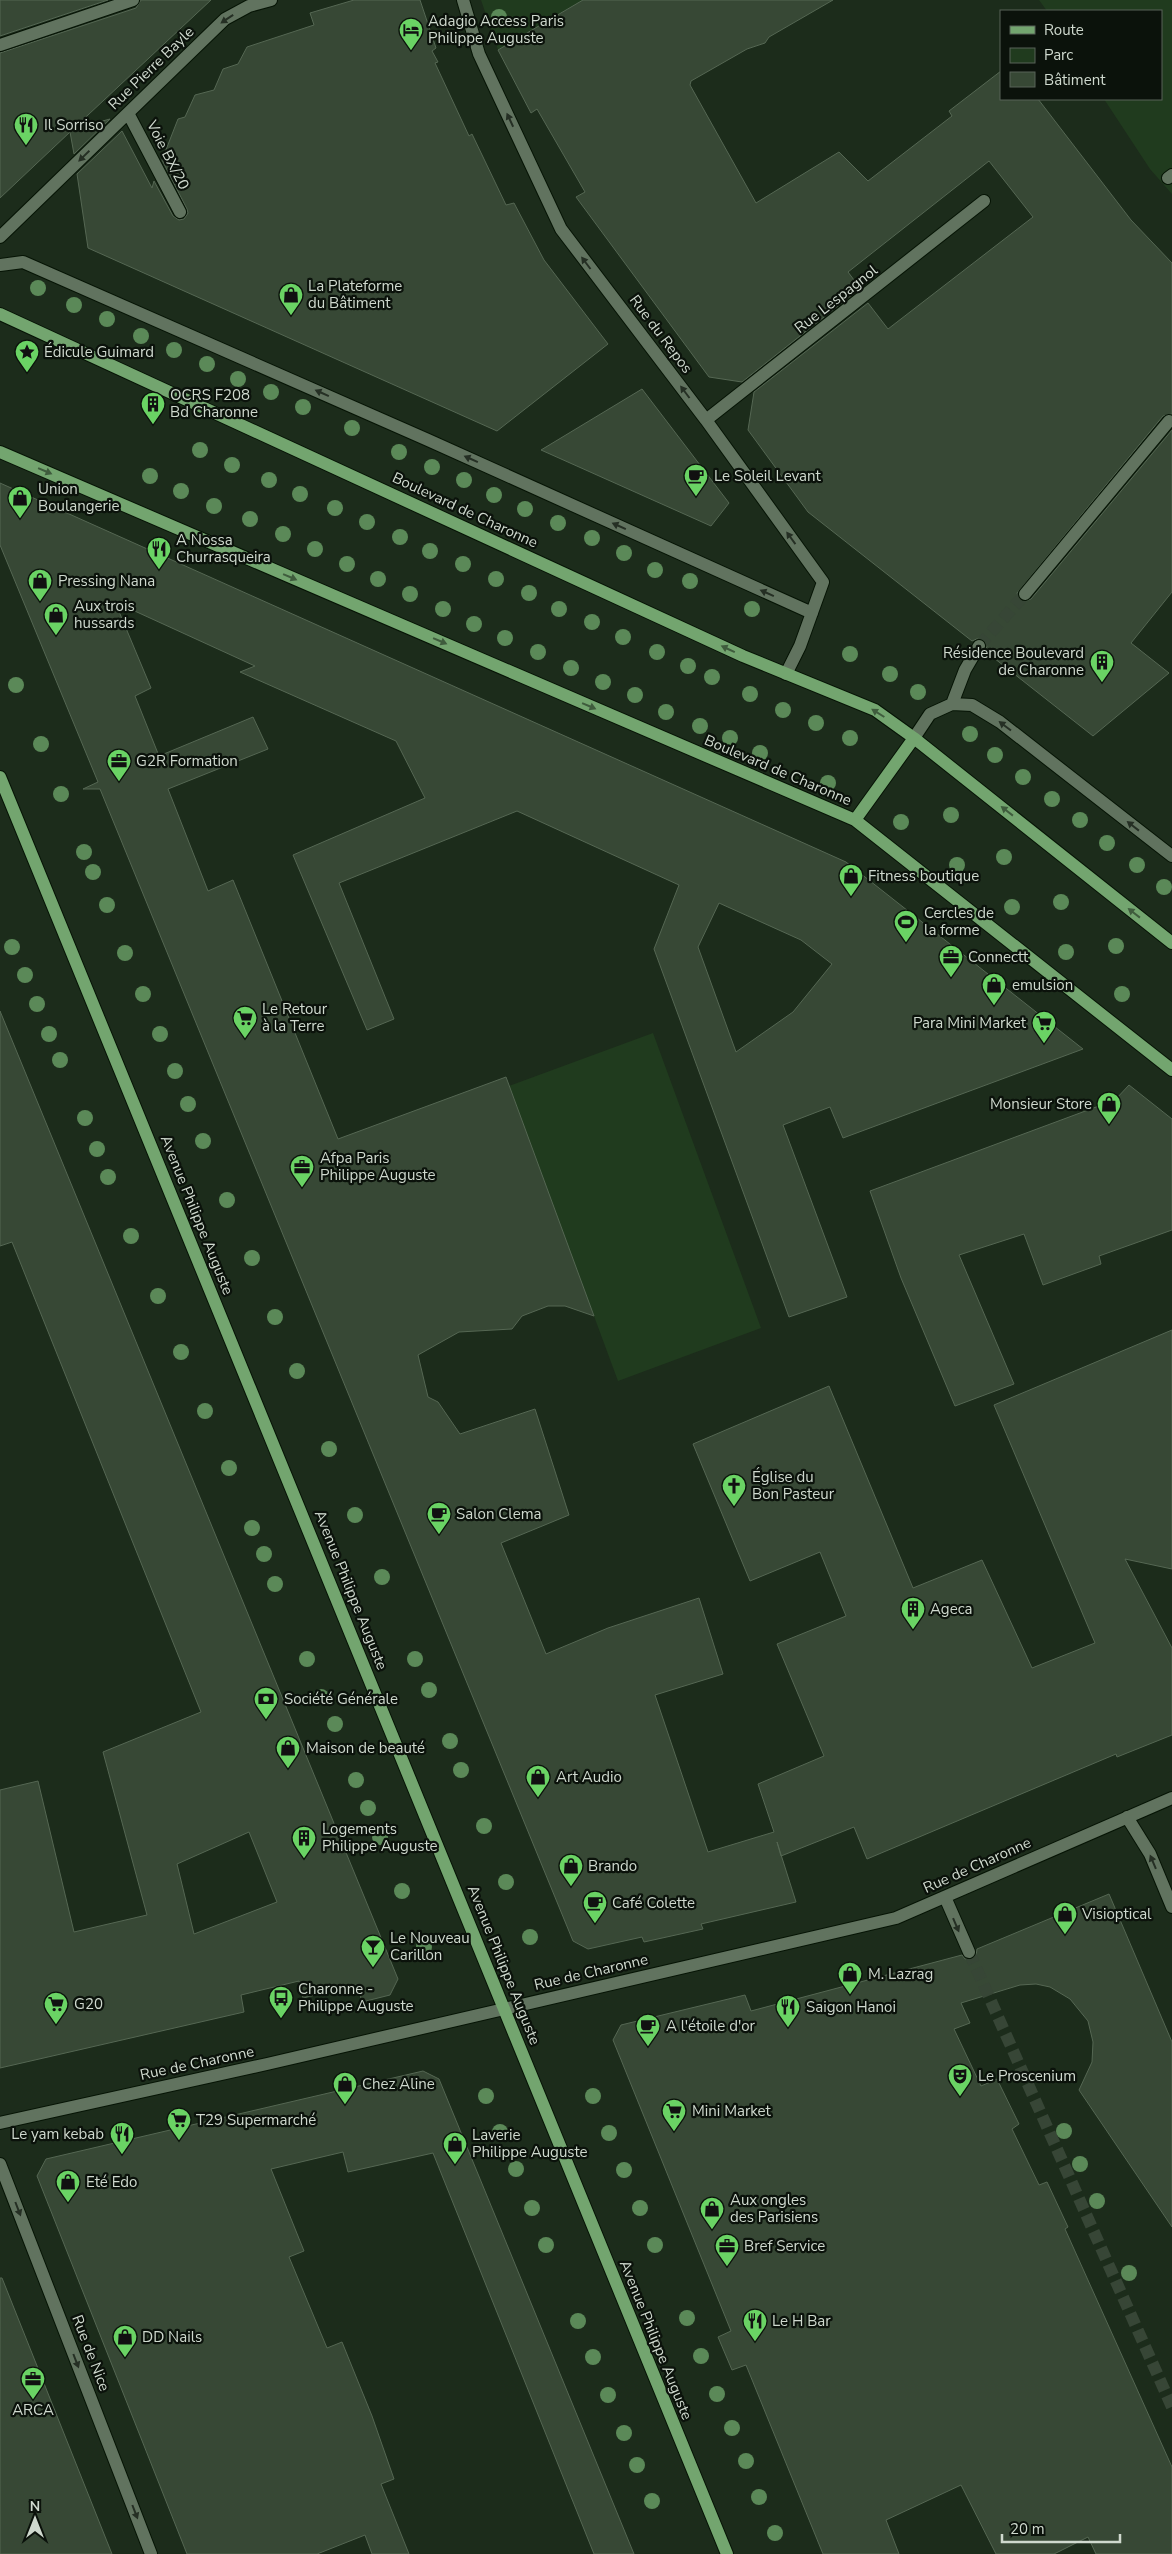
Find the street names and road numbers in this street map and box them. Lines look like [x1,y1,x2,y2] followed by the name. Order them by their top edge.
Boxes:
[104,22,198,114] street label: Rue Pierre Bayle
[142,116,194,193] street label: Voie BX/20
[790,260,882,338] street label: Rue Lespagnol
[625,291,697,377] street label: Rue du Repos
[389,467,541,553] street label: Boulevard de Charonne
[701,730,855,810] street label: Boulevard de Charonne
[156,1132,238,1298] street label: Avenue Philippe Auguste
[310,1507,392,1673] street label: Avenue Philippe Auguste
[920,1832,1034,1898] street label: Rue de Charonne
[463,1882,545,2048] street label: Avenue Philippe Auguste
[532,1949,650,1995] street label: Rue de Charonne
[138,2041,256,2085] street label: Rue de Charonne
[615,2257,697,2423] street label: Avenue Philippe Auguste
[67,2312,115,2394] street label: Rue de Nice

